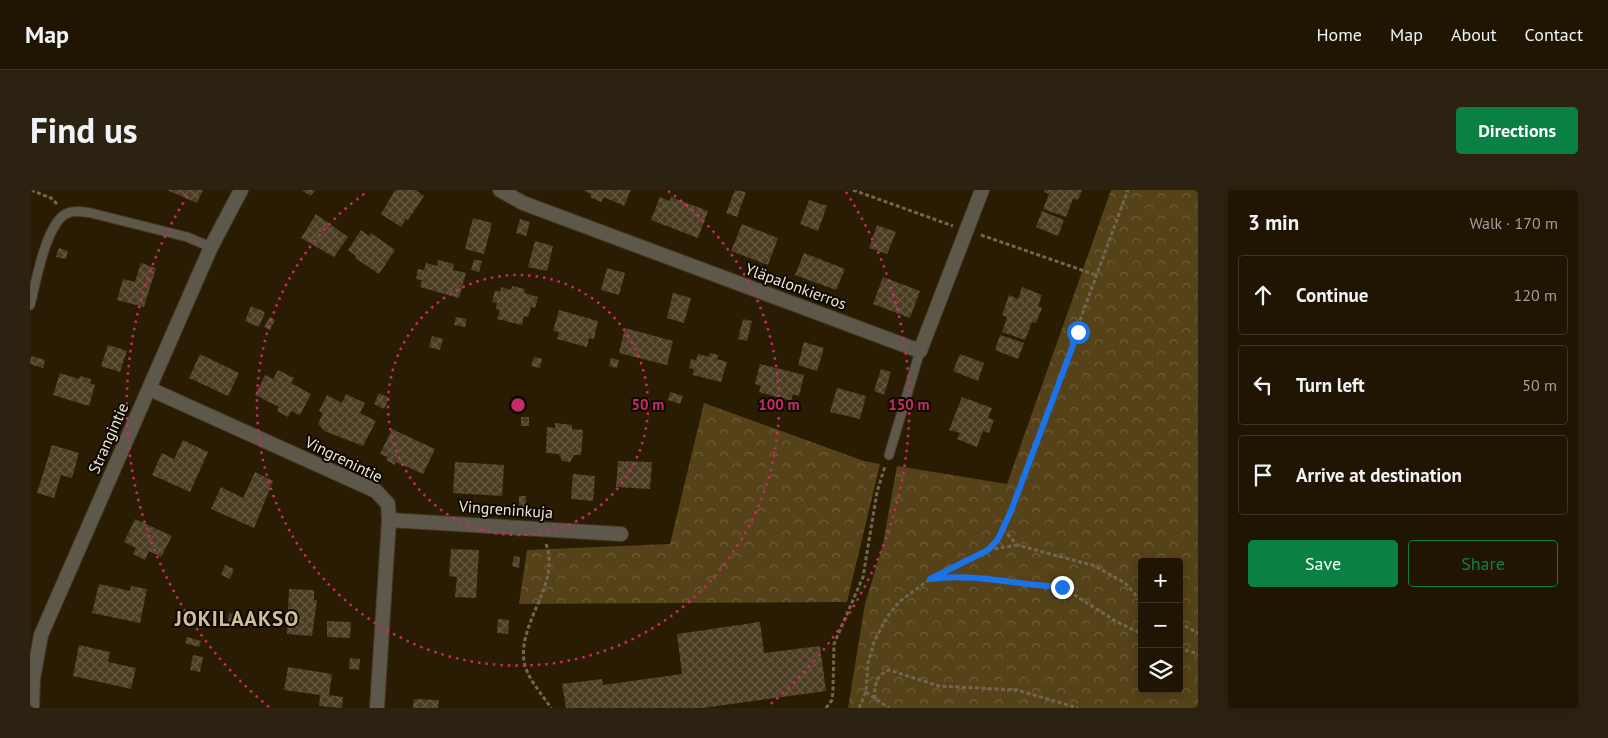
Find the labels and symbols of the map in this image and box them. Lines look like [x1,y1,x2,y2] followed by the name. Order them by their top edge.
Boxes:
[743,258,850,314] street label: Yläpalonkierros
[1067,321,1090,344] route start
[632,395,664,414] text: 50 m
[758,395,800,414] text: 100 m
[888,395,930,414] text: 150 m
[509,396,527,414] centre of rings
[84,399,132,477] street label: Strangintie
[301,431,386,486] street label: Vingrenintie
[457,496,554,522] street label: Vingreninkuja
[1051,576,1074,599] route end
[174,605,299,632] district label: JOKILAAKSO

